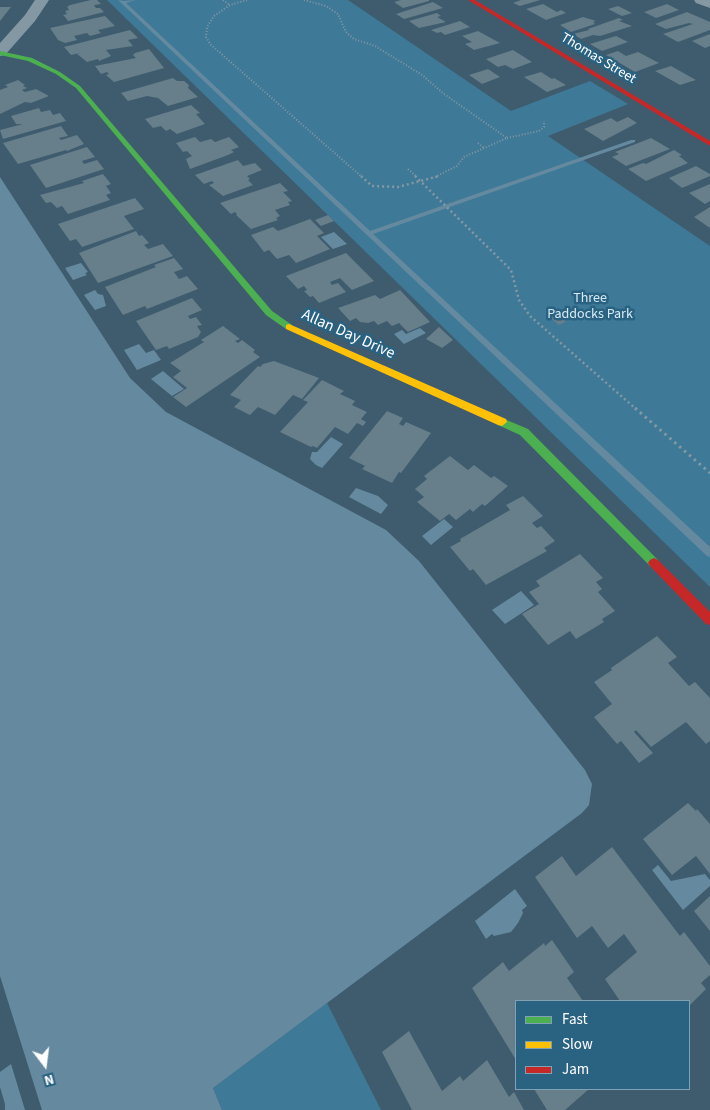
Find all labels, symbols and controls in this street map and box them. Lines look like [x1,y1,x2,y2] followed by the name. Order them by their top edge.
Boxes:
[557,30,639,88] street label: Thomas Street
[547,291,633,324] park label: Three Paddocks Park
[298,306,398,364] street label: Allan Day Drive
[515,1000,690,1090] legend
[562,1009,588,1030] text: Fast
[562,1034,593,1055] text: Slow
[20,1040,70,1090] north arrow
[562,1059,589,1080] text: Jam
[42,1069,56,1090] text: N

